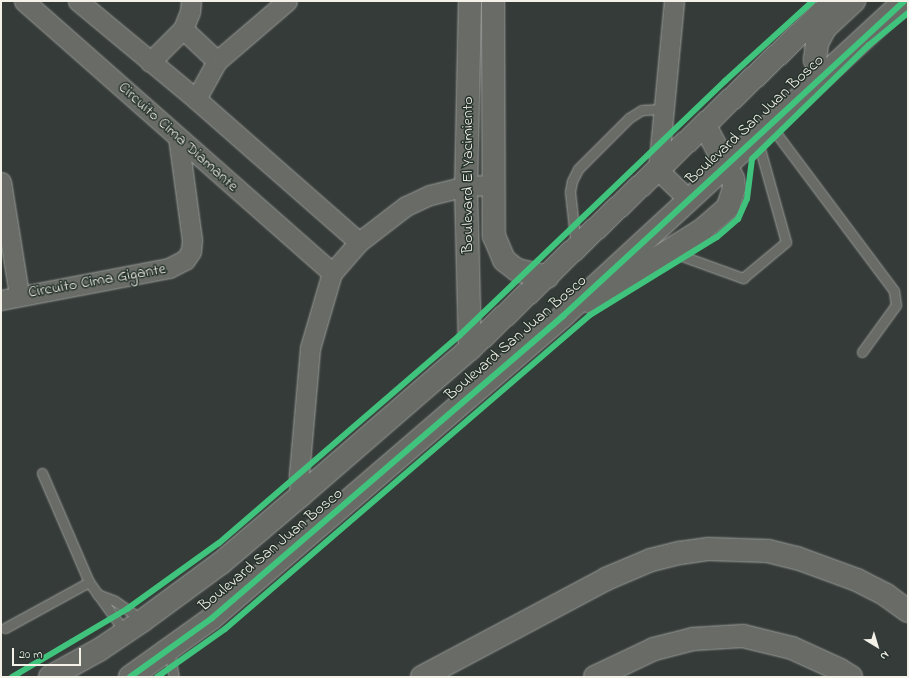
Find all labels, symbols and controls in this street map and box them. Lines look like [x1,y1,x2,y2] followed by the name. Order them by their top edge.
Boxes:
[682,51,828,189] street label: Boulevard San Juan Bosco
[114,78,242,196] street label: Circuito Cima Diamante
[458,96,478,254] street label: Boulevard El Yacimiento
[27,259,167,303] street label: Circuito Cima Gigante
[441,271,591,405] street label: Boulevard San Juan Bosco
[195,484,347,616] street label: Boulevard San Juan Bosco
[857,626,897,666] north arrow
[14,640,83,666] scale bar
[19,646,42,664] text: 20 m
[877,647,892,664] text: N

